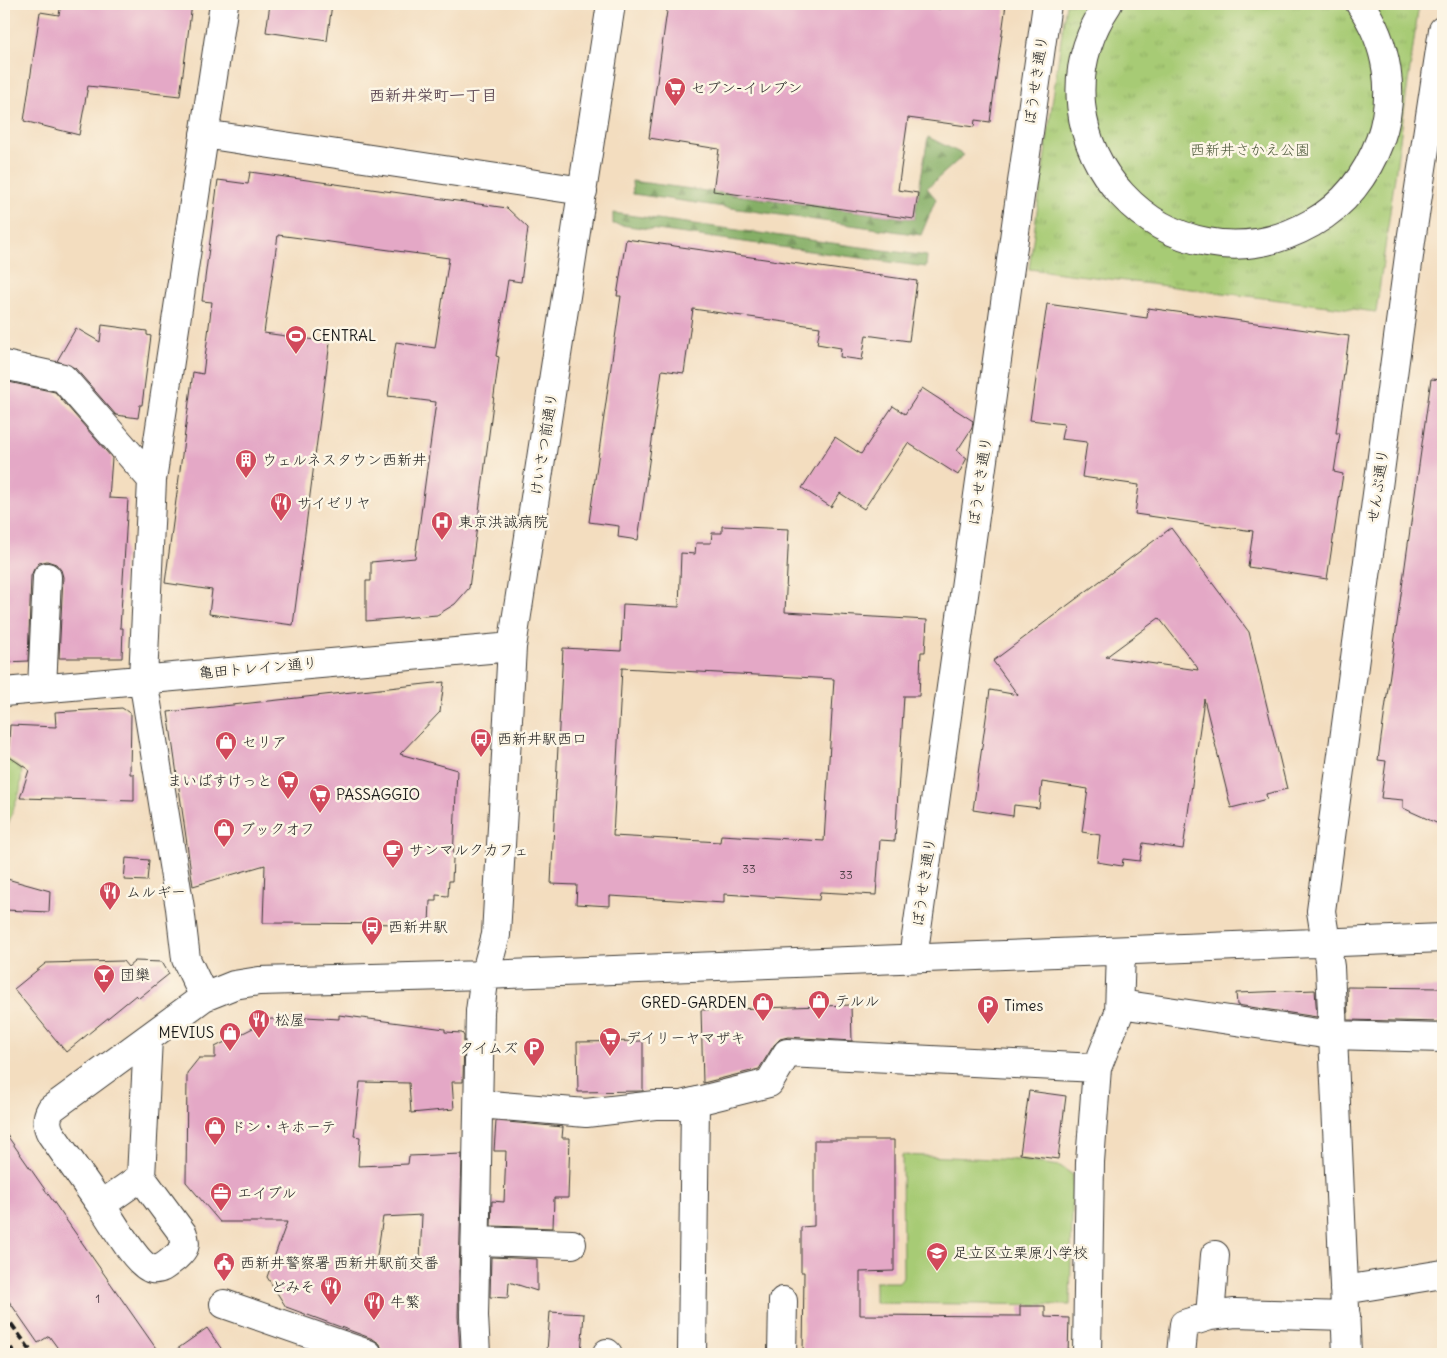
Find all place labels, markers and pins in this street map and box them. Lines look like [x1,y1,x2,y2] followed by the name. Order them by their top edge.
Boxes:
[663,76,687,107] supermarket icon: セブン-イレブン
[691,78,802,97] place label: セブン-イレブン
[284,324,308,355] sports icon: CENTRAL
[312,326,376,345] place label: CENTRAL
[234,448,258,479] building icon: ウェルネスタウン西新井
[262,450,427,469] place label: ウェルネスタウン西新井
[269,491,293,522] restaurant icon: サイゼリヤ
[297,493,371,512] place label: サイゼリヤ
[430,510,454,541] hospital icon: 東京洪誠病院
[458,512,548,531] place label: 東京洪誠病院
[469,727,493,758] bus stop icon: 西新井駅西口
[497,729,587,748] place label: 西新井駅西口
[214,730,238,761] shop icon: セリア
[242,732,287,751] place label: セリア
[276,769,300,800] supermarket icon: まいばすけっと
[167,771,272,790] place label: まいばすけっと
[308,783,332,814] supermarket icon: PASSAGGIO
[336,785,420,804] place label: PASSAGGIO
[212,817,236,848] shop icon: ブックオフ
[240,819,315,838] place label: ブックオフ
[381,838,405,869] cafe icon: サンマルクカフェ
[409,840,529,859] place label: サンマルクカフェ
[98,880,122,911] restaurant icon: ムルギー
[126,882,186,901] place label: ムルギー
[360,915,384,946] bus stop icon: 西新井駅
[388,917,448,936] place label: 西新井駅
[92,963,116,994] bar icon: 団欒
[120,965,150,984] place label: 団欒
[807,989,831,1020] shop icon: テルル
[751,991,775,1022] shop icon: GRED-GARDEN
[835,991,879,1010] place label: テルル
[641,993,747,1012] place label: GRED-GARDEN
[976,994,1000,1025] parking icon: Times
[1004,996,1043,1015] place label: Times
[247,1008,271,1039] restaurant icon: 松屋
[275,1010,305,1029] place label: 松屋
[218,1021,242,1052] shop icon: MEVIUS
[158,1023,214,1042] place label: MEVIUS
[598,1026,622,1057] supermarket icon: デイリーヤマザキ
[626,1028,745,1047] place label: デイリーヤマザキ
[522,1036,546,1067] parking icon: タイムズ
[459,1038,518,1057] place label: タイムズ
[203,1115,227,1146] shop icon: ドン・キホーテ
[231,1117,336,1136] place label: ドン・キホーテ
[209,1181,233,1212] office icon: エイブル
[237,1183,296,1202] place label: エイブル
[925,1241,949,1272] school or university icon: 足立区立栗原小学校
[953,1243,1088,1262] place label: 足立区立栗原小学校
[212,1251,236,1282] public building icon: 西新井警察署 西新井駅前交番
[240,1253,439,1272] place label: 西新井警察署 西新井駅前交番
[319,1275,343,1306] restaurant icon: どみそ
[270,1277,315,1296] place label: どみそ
[362,1290,386,1321] restaurant icon: 牛繁
[390,1292,420,1311] place label: 牛繁

